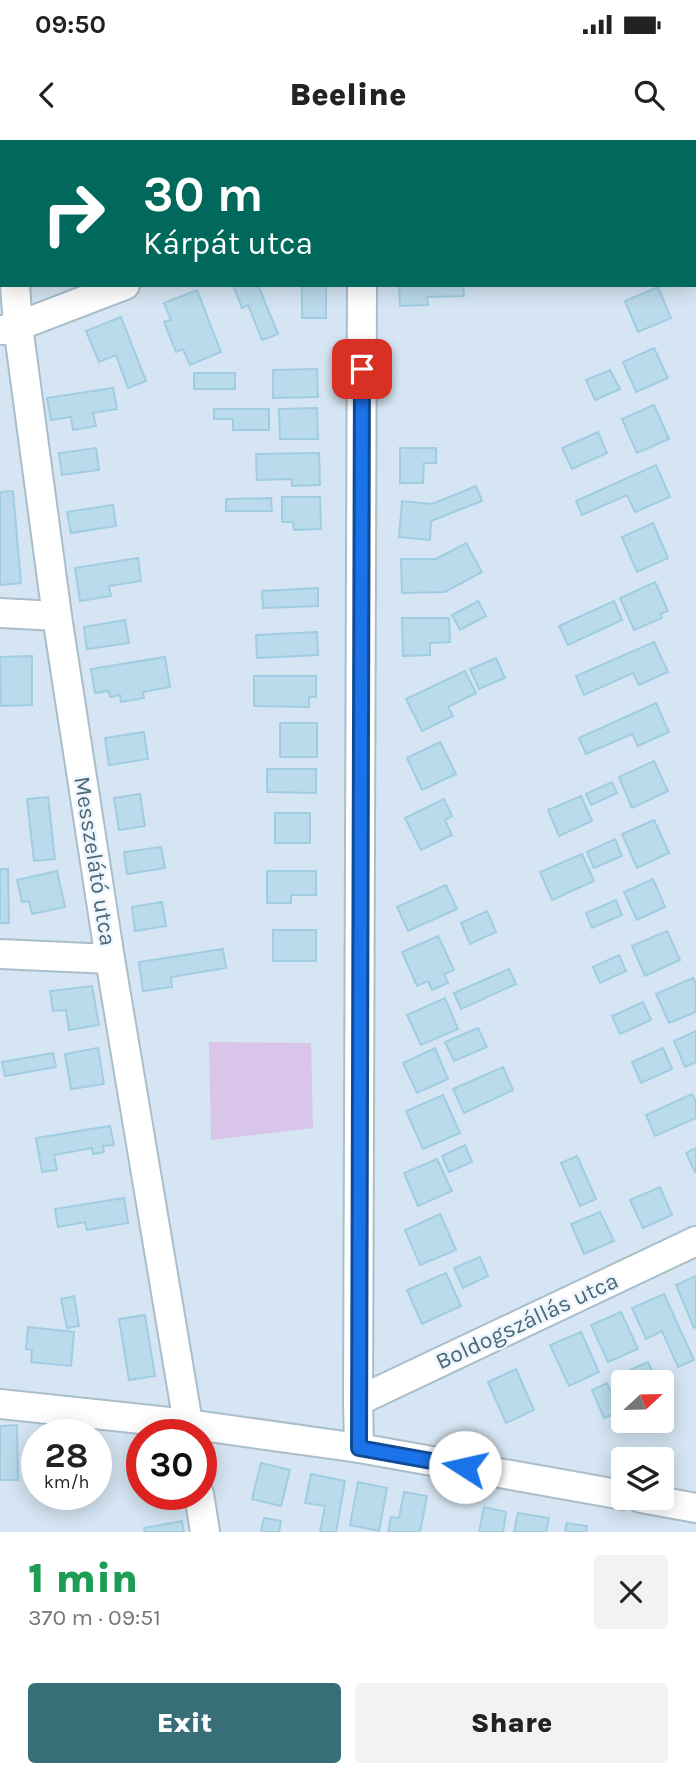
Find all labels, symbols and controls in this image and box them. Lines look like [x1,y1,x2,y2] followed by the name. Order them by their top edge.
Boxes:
[35,9,106,40] text: 09:50
[28,76,66,114] icon: back
[290,76,406,113] text: Beeline
[630,76,668,114] icon: search
[143,166,263,223] text: 30 m
[28,168,119,259] icon: right
[143,225,313,262] text: Kárpát utca
[332,339,392,399] pin
[343,350,381,388] icon: arrive
[68,774,122,948] street label: Messzelátó utca
[431,1267,623,1375] street label: Boldogszállás utca
[611,1370,674,1433] north arrow
[611,1370,674,1510] map controls
[126,1419,217,1510] speed limit sign: 30
[428,1430,502,1504] position arrow
[45,1435,88,1476] text: 28
[611,1447,674,1510] button: layers
[44,1471,89,1493] text: km/h
[28,1553,138,1603] text: 1 min
[594,1555,668,1629] button: close
[28,1604,161,1631] text: 370 m · 09:51
[28,1683,341,1763] button: Exit
[355,1683,668,1763] button: Share

